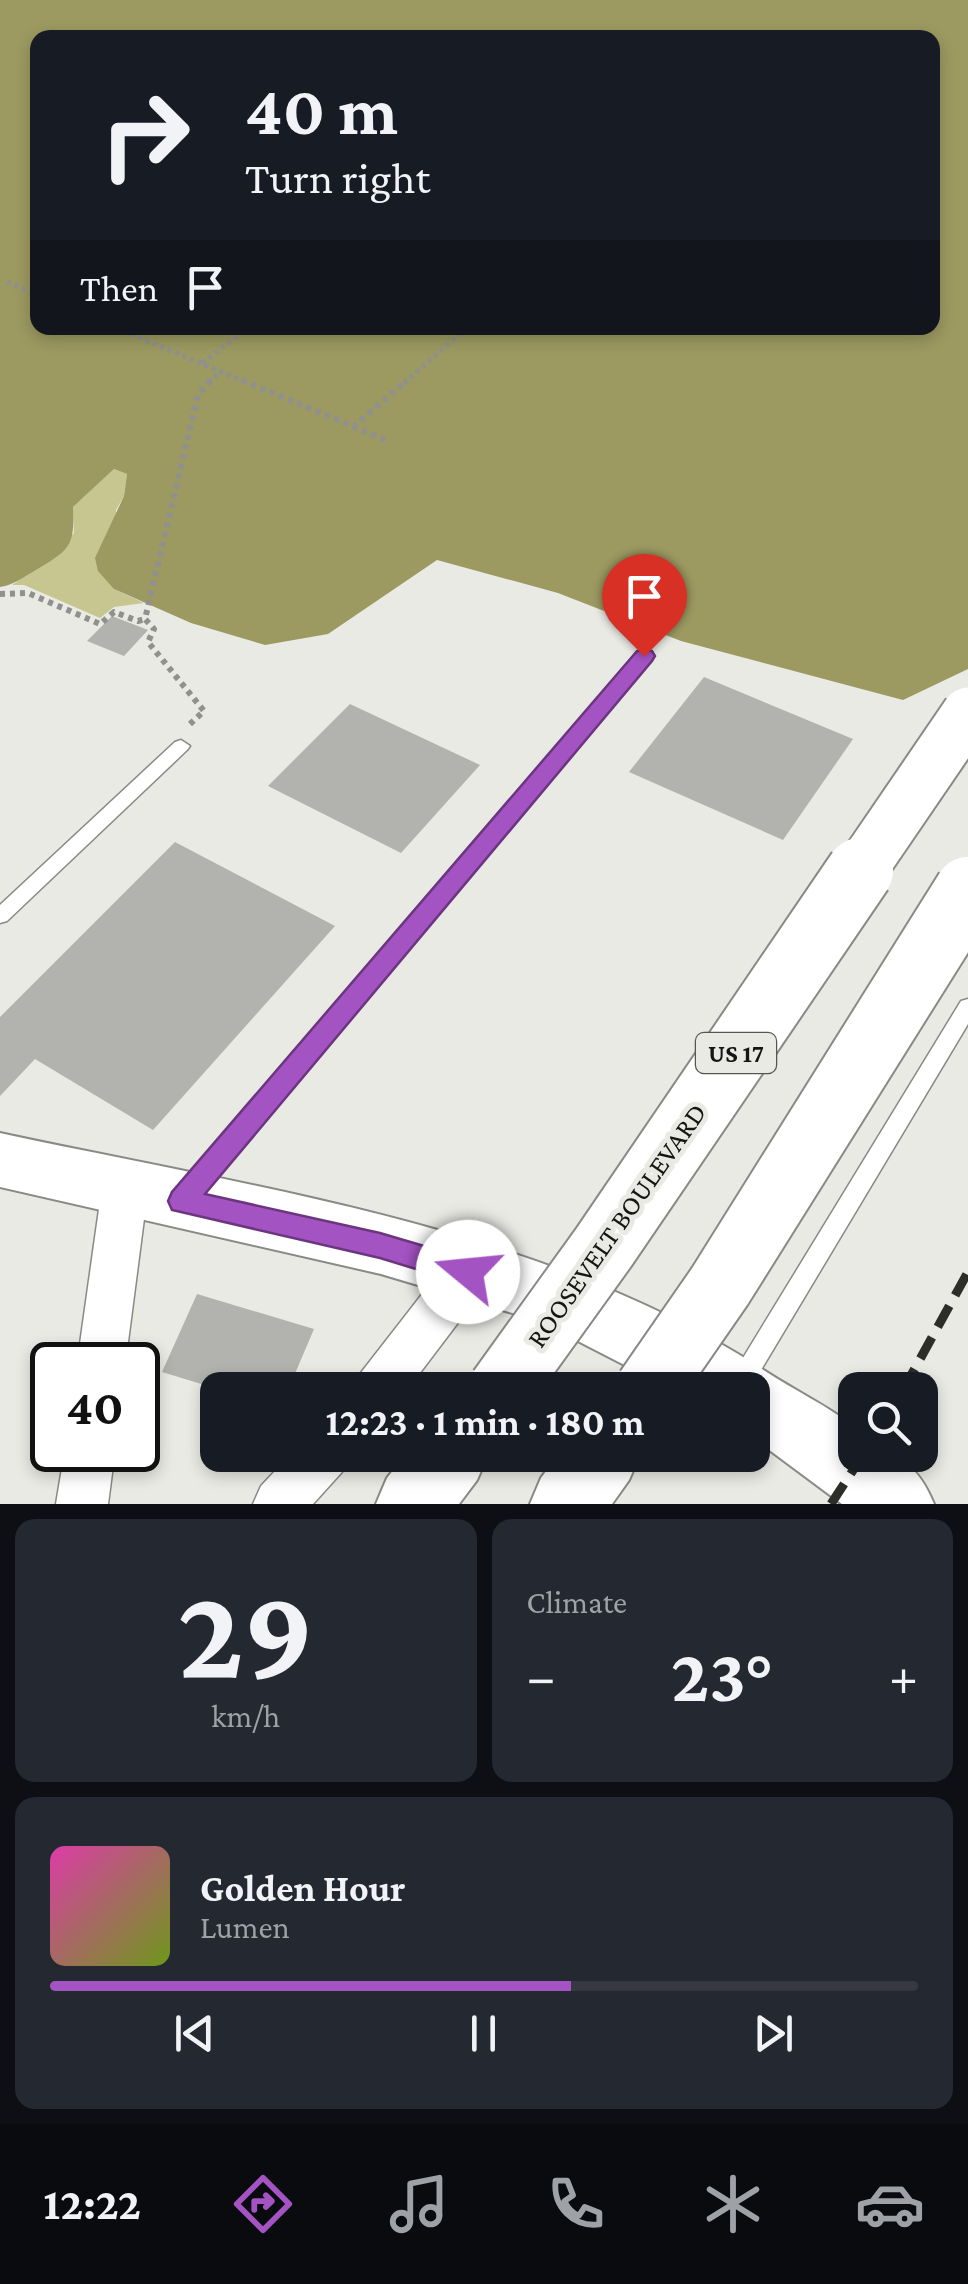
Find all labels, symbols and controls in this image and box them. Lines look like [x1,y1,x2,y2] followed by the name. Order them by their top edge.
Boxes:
[80,70,210,200] icon: right
[245,71,398,149] text: 40 m
[245,153,430,203] text: Turn right
[178,260,233,315] icon: arrive
[80,267,158,309] text: Then
[602,554,687,657] pin
[617,569,672,624] icon: arrive
[696,1033,776,1073] road number: US 17
[520,1097,712,1353] street label: ROOSEVELT BOULEVARD
[416,1220,520,1324] position arrow
[30,1342,160,1472] speed limit sign: 40
[838,1372,938,1472] map controls
[838,1372,938,1472] button: search
[326,1401,644,1443] text: 12:23 · 1 min · 180 m
[177,1560,314,1705] text: 29
[527,1584,627,1620] text: Climate
[671,1634,774,1717] text: 23°
[527,1646,556,1707] text: −
[889,1646,918,1707] text: +
[211,1698,280,1734] text: km/h
[200,1867,406,1909] text: Golden Hour
[200,1909,290,1945] text: Lumen
[167,2006,222,2061] icon: previous
[456,2006,511,2061] icon: pause
[746,2006,801,2061] icon: next
[228,2169,298,2239] icon: directions
[384,2169,454,2239] icon: music
[541,2169,611,2239] icon: phone
[698,2169,768,2239] icon: climate
[855,2169,925,2239] icon: car
[43,2179,141,2229] text: 12:22

